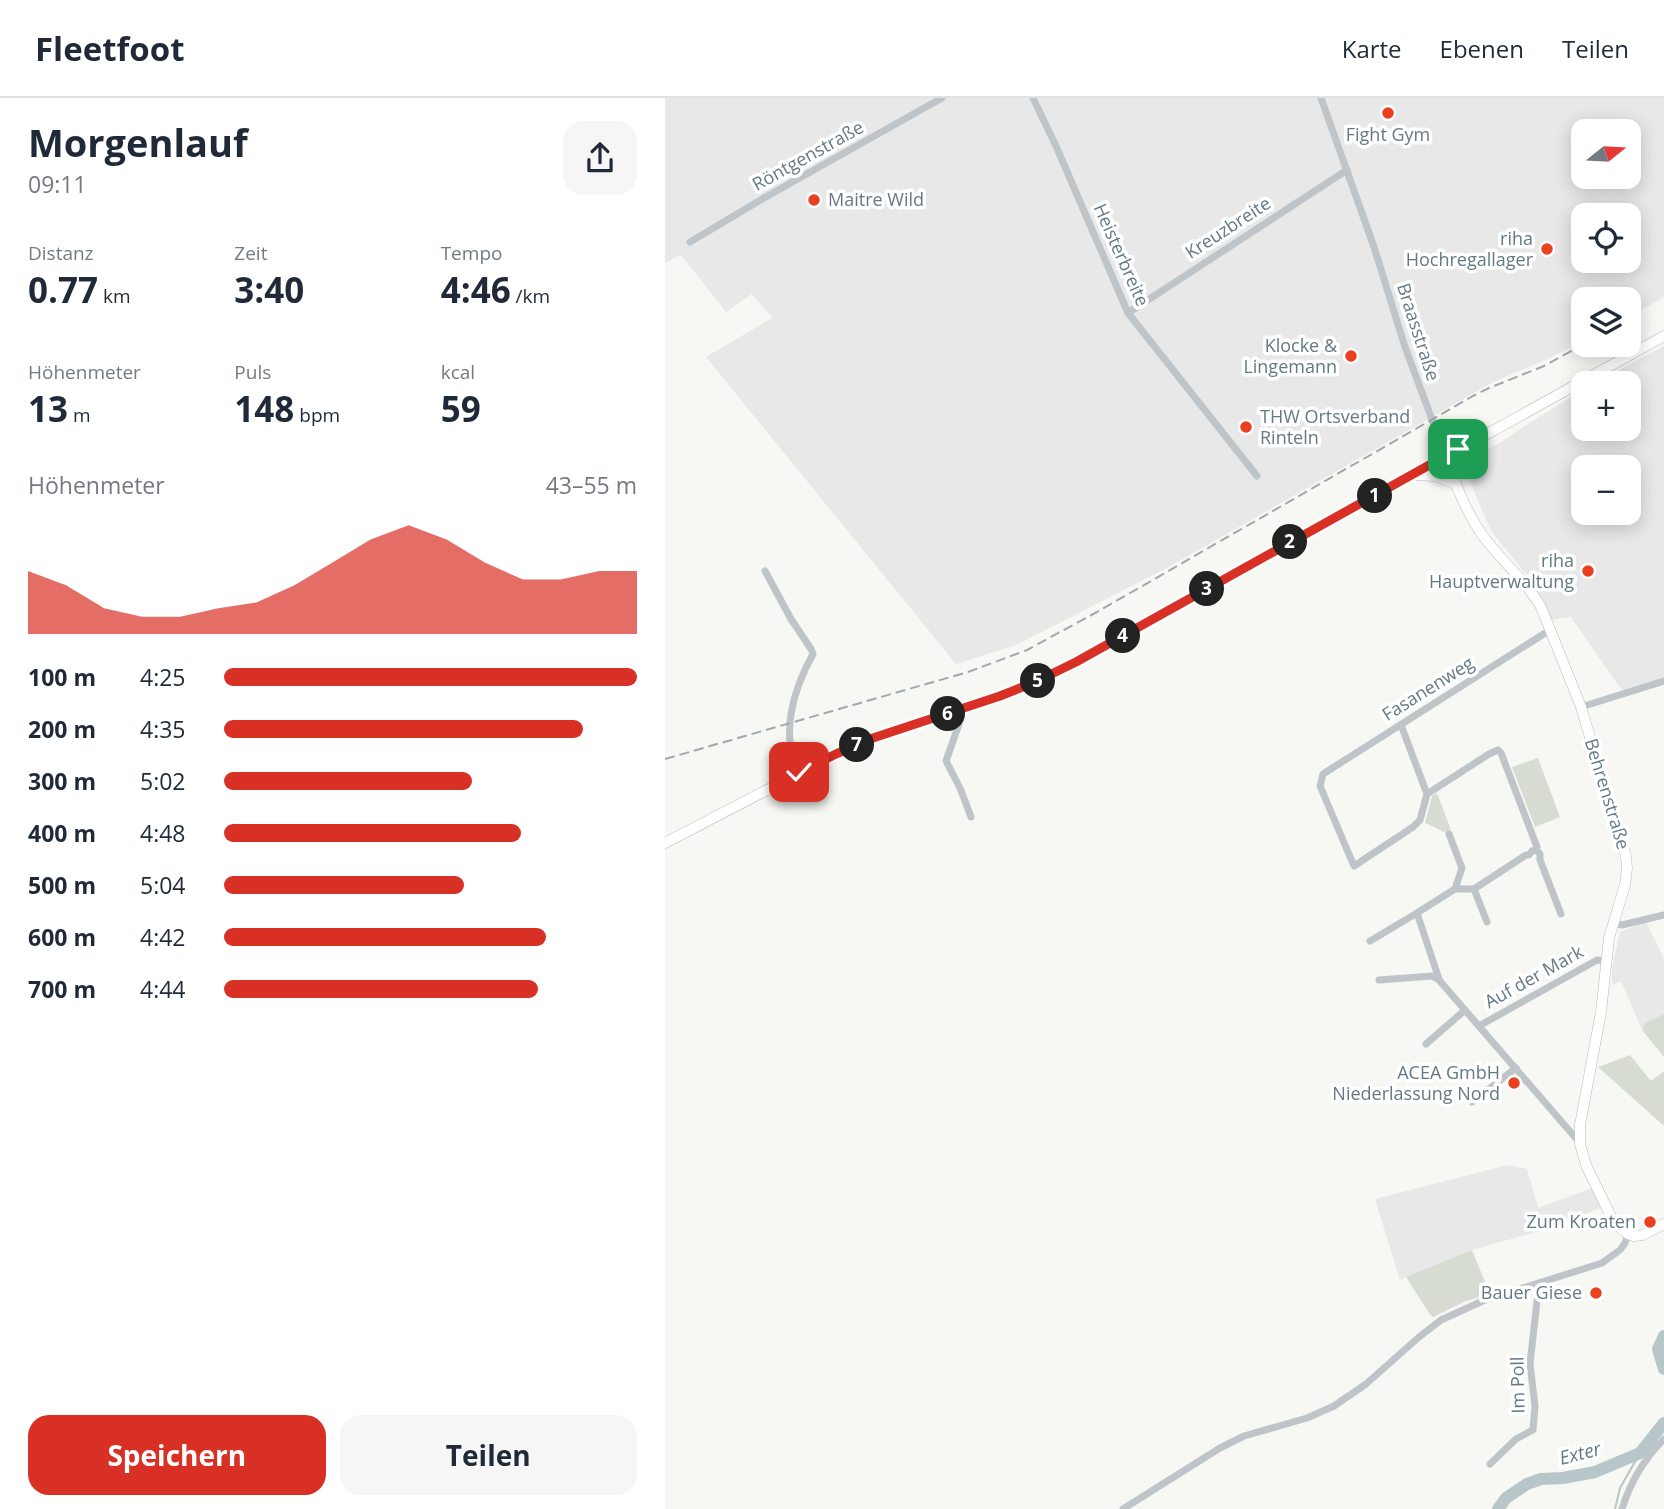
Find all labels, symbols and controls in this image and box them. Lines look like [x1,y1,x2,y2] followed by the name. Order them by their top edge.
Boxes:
[35,26,184,71] text: Fleetfoot
[1342,32,1402,65] text: Karte
[1440,32,1524,65] text: Ebenen
[1562,32,1629,65] text: Teilen
[1380,105,1396,121] marker: Fight Gym
[747,115,868,196] street label: Röntgenstraße
[28,116,248,168] text: Morgenlauf
[1571,119,1641,189] north arrow
[1571,119,1641,525] map controls
[563,121,637,195] button: share
[1346,122,1430,146] place label: Fight Gym
[28,168,87,200] text: 09:11
[828,187,924,211] place label: Maitre Wild
[1180,191,1275,264] street label: Kreuzbreite
[806,192,822,208] marker: Maitre Wild
[1089,199,1155,310] street label: Heisterbreite
[1571,203,1641,273] button: locate
[1406,226,1534,271] place label: riha Hochregallager
[28,240,94,266] text: Distanz
[234,240,267,266] text: Zeit
[441,240,502,266] text: Tempo
[1539,241,1555,257] marker: riha Hochregallager
[28,266,98,313] text: 0.77
[234,266,304,313] text: 3:40
[441,266,511,313] text: 4:46
[1392,280,1446,384] street label: Braasstraße
[98,283,131,309] text: km
[511,283,550,309] text: /km
[1571,287,1641,357] button: layers
[1243,333,1338,378] place label: Klocke & Lingemann
[1343,348,1359,364] marker: Klocke & Lingemann
[28,359,141,385] text: Höhenmeter
[234,359,271,385] text: Puls
[441,359,475,385] text: kcal
[1571,371,1641,441] button: +
[28,385,68,432] text: 13
[234,385,294,432] text: 148
[441,385,481,432] text: 59
[68,402,91,428] text: m
[294,402,340,428] text: bpm
[1260,404,1410,449] place label: THW Ortsverband Rinteln
[1238,419,1254,435] marker: THW Ortsverband Rinteln
[1428,419,1488,479] pin
[1439,430,1477,468] icon: arrive
[1571,455,1641,525] button: −
[28,469,165,501] text: Höhenmeter
[546,469,637,501] text: 43–55 m
[1357,478,1393,514] pin: 1
[1369,482,1380,508] text: 1
[1273,524,1307,560] pin: 2
[1284,528,1295,554] text: 2
[1429,548,1574,593] place label: riha Hauptverwaltung
[1580,563,1596,579] marker: riha Hauptverwaltung
[1189,572,1225,606] pin: 3
[1201,575,1212,601] text: 3
[1105,618,1141,654] pin: 4
[1117,622,1128,648] text: 4
[1377,650,1478,726] street label: Fasanenweg
[28,661,96,693] text: 100 m
[140,661,186,693] text: 4:25
[1021,664,1055,698] pin: 5
[1032,667,1043,693] text: 5
[931,696,965,732] pin: 6
[942,700,953,726] text: 6
[28,713,96,745] text: 200 m
[140,713,186,745] text: 4:35
[839,728,875,762] pin: 7
[851,731,862,757] text: 7
[1580,735,1636,852] street label: Behrenstraße
[769,742,829,802] pin
[780,753,818,791] icon: check
[28,765,96,797] text: 300 m
[140,765,186,797] text: 5:02
[28,817,96,849] text: 400 m
[140,817,186,849] text: 4:48
[28,869,96,901] text: 500 m
[140,869,186,901] text: 5:04
[28,921,96,953] text: 600 m
[140,921,186,953] text: 4:42
[1480,939,1588,1013] street label: Auf der Mark
[28,973,96,1005] text: 700 m
[140,973,186,1005] text: 4:44
[1332,1060,1500,1105] place label: ACEA GmbH Niederlassung Nord
[1506,1075,1522,1091] marker: ACEA GmbH Niederlassung Nord
[1527,1209,1636,1233] place label: Zum Kroaten
[1642,1214,1658,1230] marker: Zum Kroaten
[1481,1280,1582,1304] place label: Bauer Giese
[1588,1285,1604,1301] marker: Bauer Giese
[1505,1356,1529,1414] street label: Im Poll
[28,1415,326,1495] button: Speichern
[340,1415,637,1495] button: Teilen
[1556,1435,1605,1471] water label: Exter

